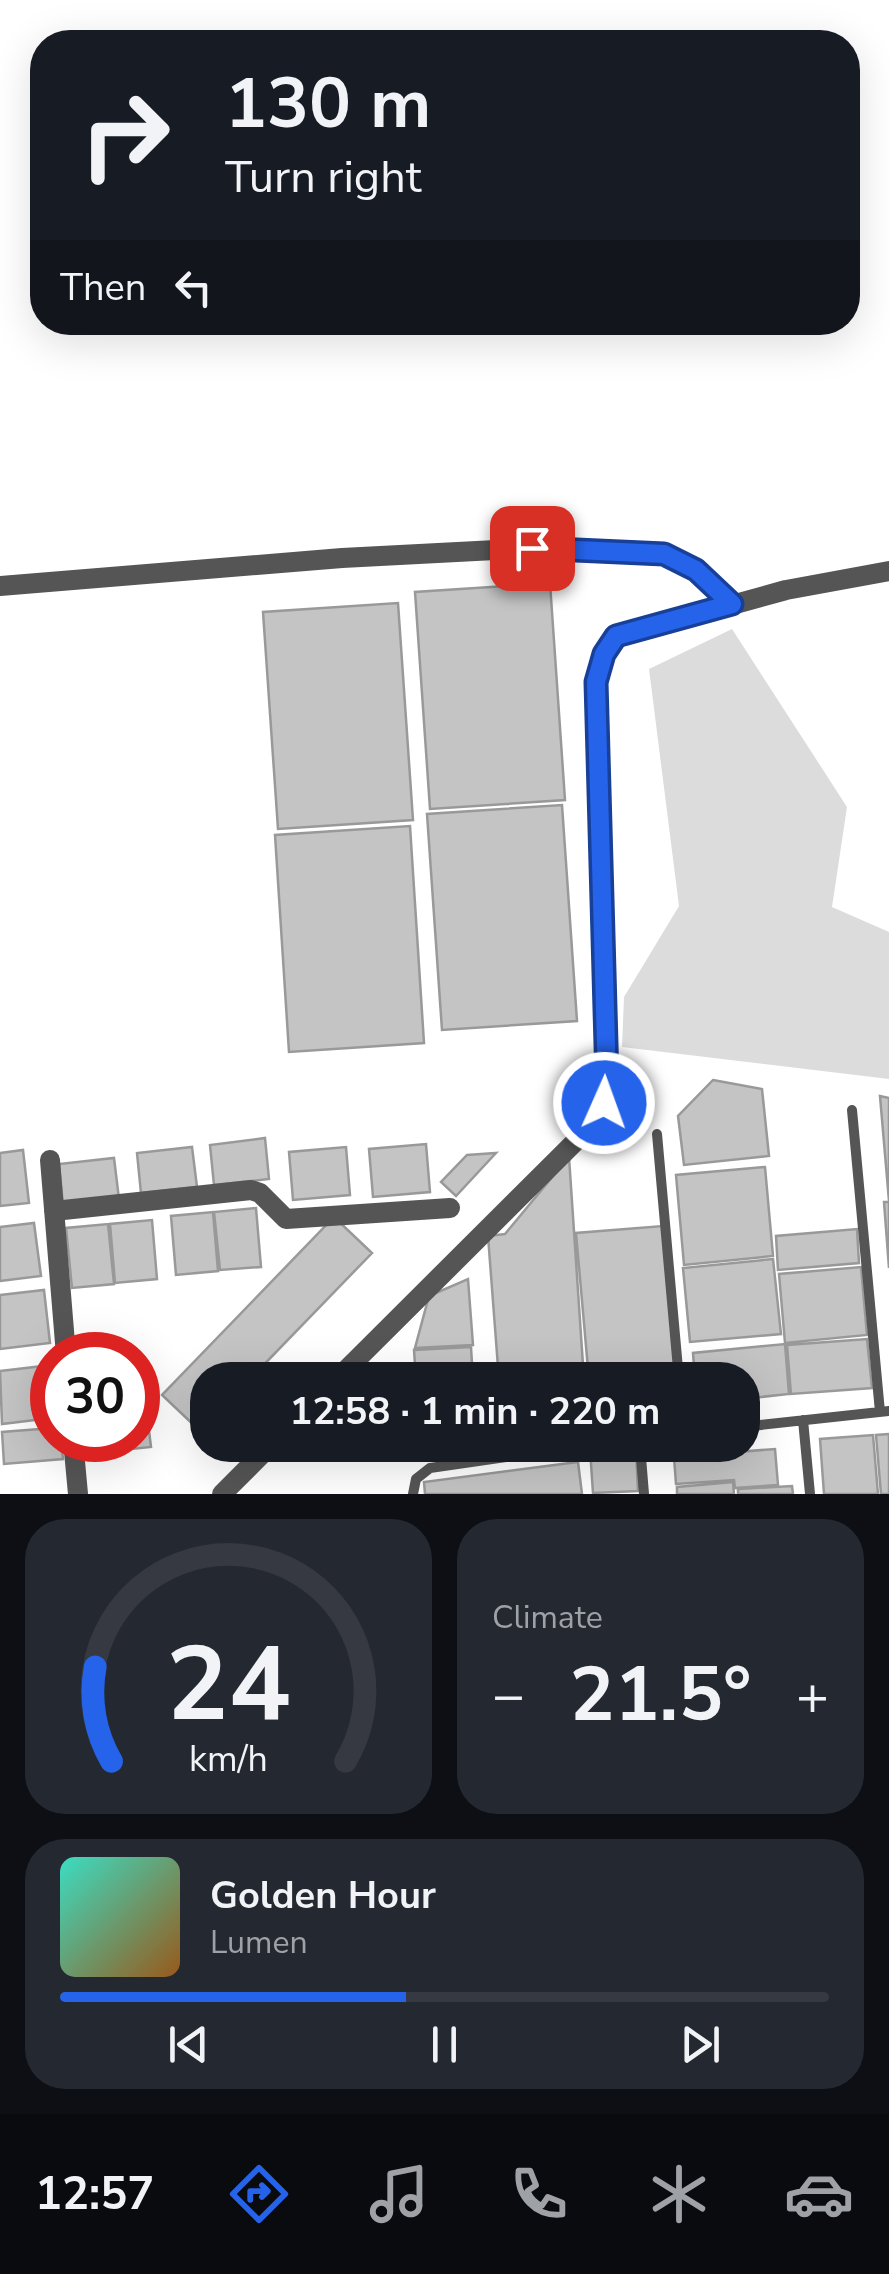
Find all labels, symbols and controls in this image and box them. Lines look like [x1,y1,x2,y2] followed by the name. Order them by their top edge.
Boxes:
[225,56,431,152] text: 130 m
[60,70,190,200] icon: right
[225,147,422,208] text: Turn right
[166,260,221,315] icon: left
[60,262,146,313] text: Then
[490,506,575,591] pin
[505,521,560,576] icon: arrive
[552,1051,656,1155] position arrow
[30,1332,160,1462] speed limit sign: 30
[290,1386,660,1437] text: 12:58 · 1 min · 220 m
[492,1596,603,1639] text: Climate
[166,1614,291,1756] text: 24
[569,1644,752,1746] text: 21.5°
[492,1658,525,1733] text: −
[796,1658,829,1733] text: +
[189,1735,268,1784] text: km/h
[210,1870,436,1921] text: Golden Hour
[210,1921,308,1964] text: Lumen
[161,2017,216,2072] icon: previous
[417,2017,472,2072] icon: pause
[673,2017,728,2072] icon: next
[224,2159,294,2229] icon: directions
[364,2159,434,2229] icon: music
[504,2159,574,2229] icon: phone
[644,2159,714,2229] icon: climate
[784,2159,854,2229] icon: car
[35,2164,154,2225] text: 12:57

